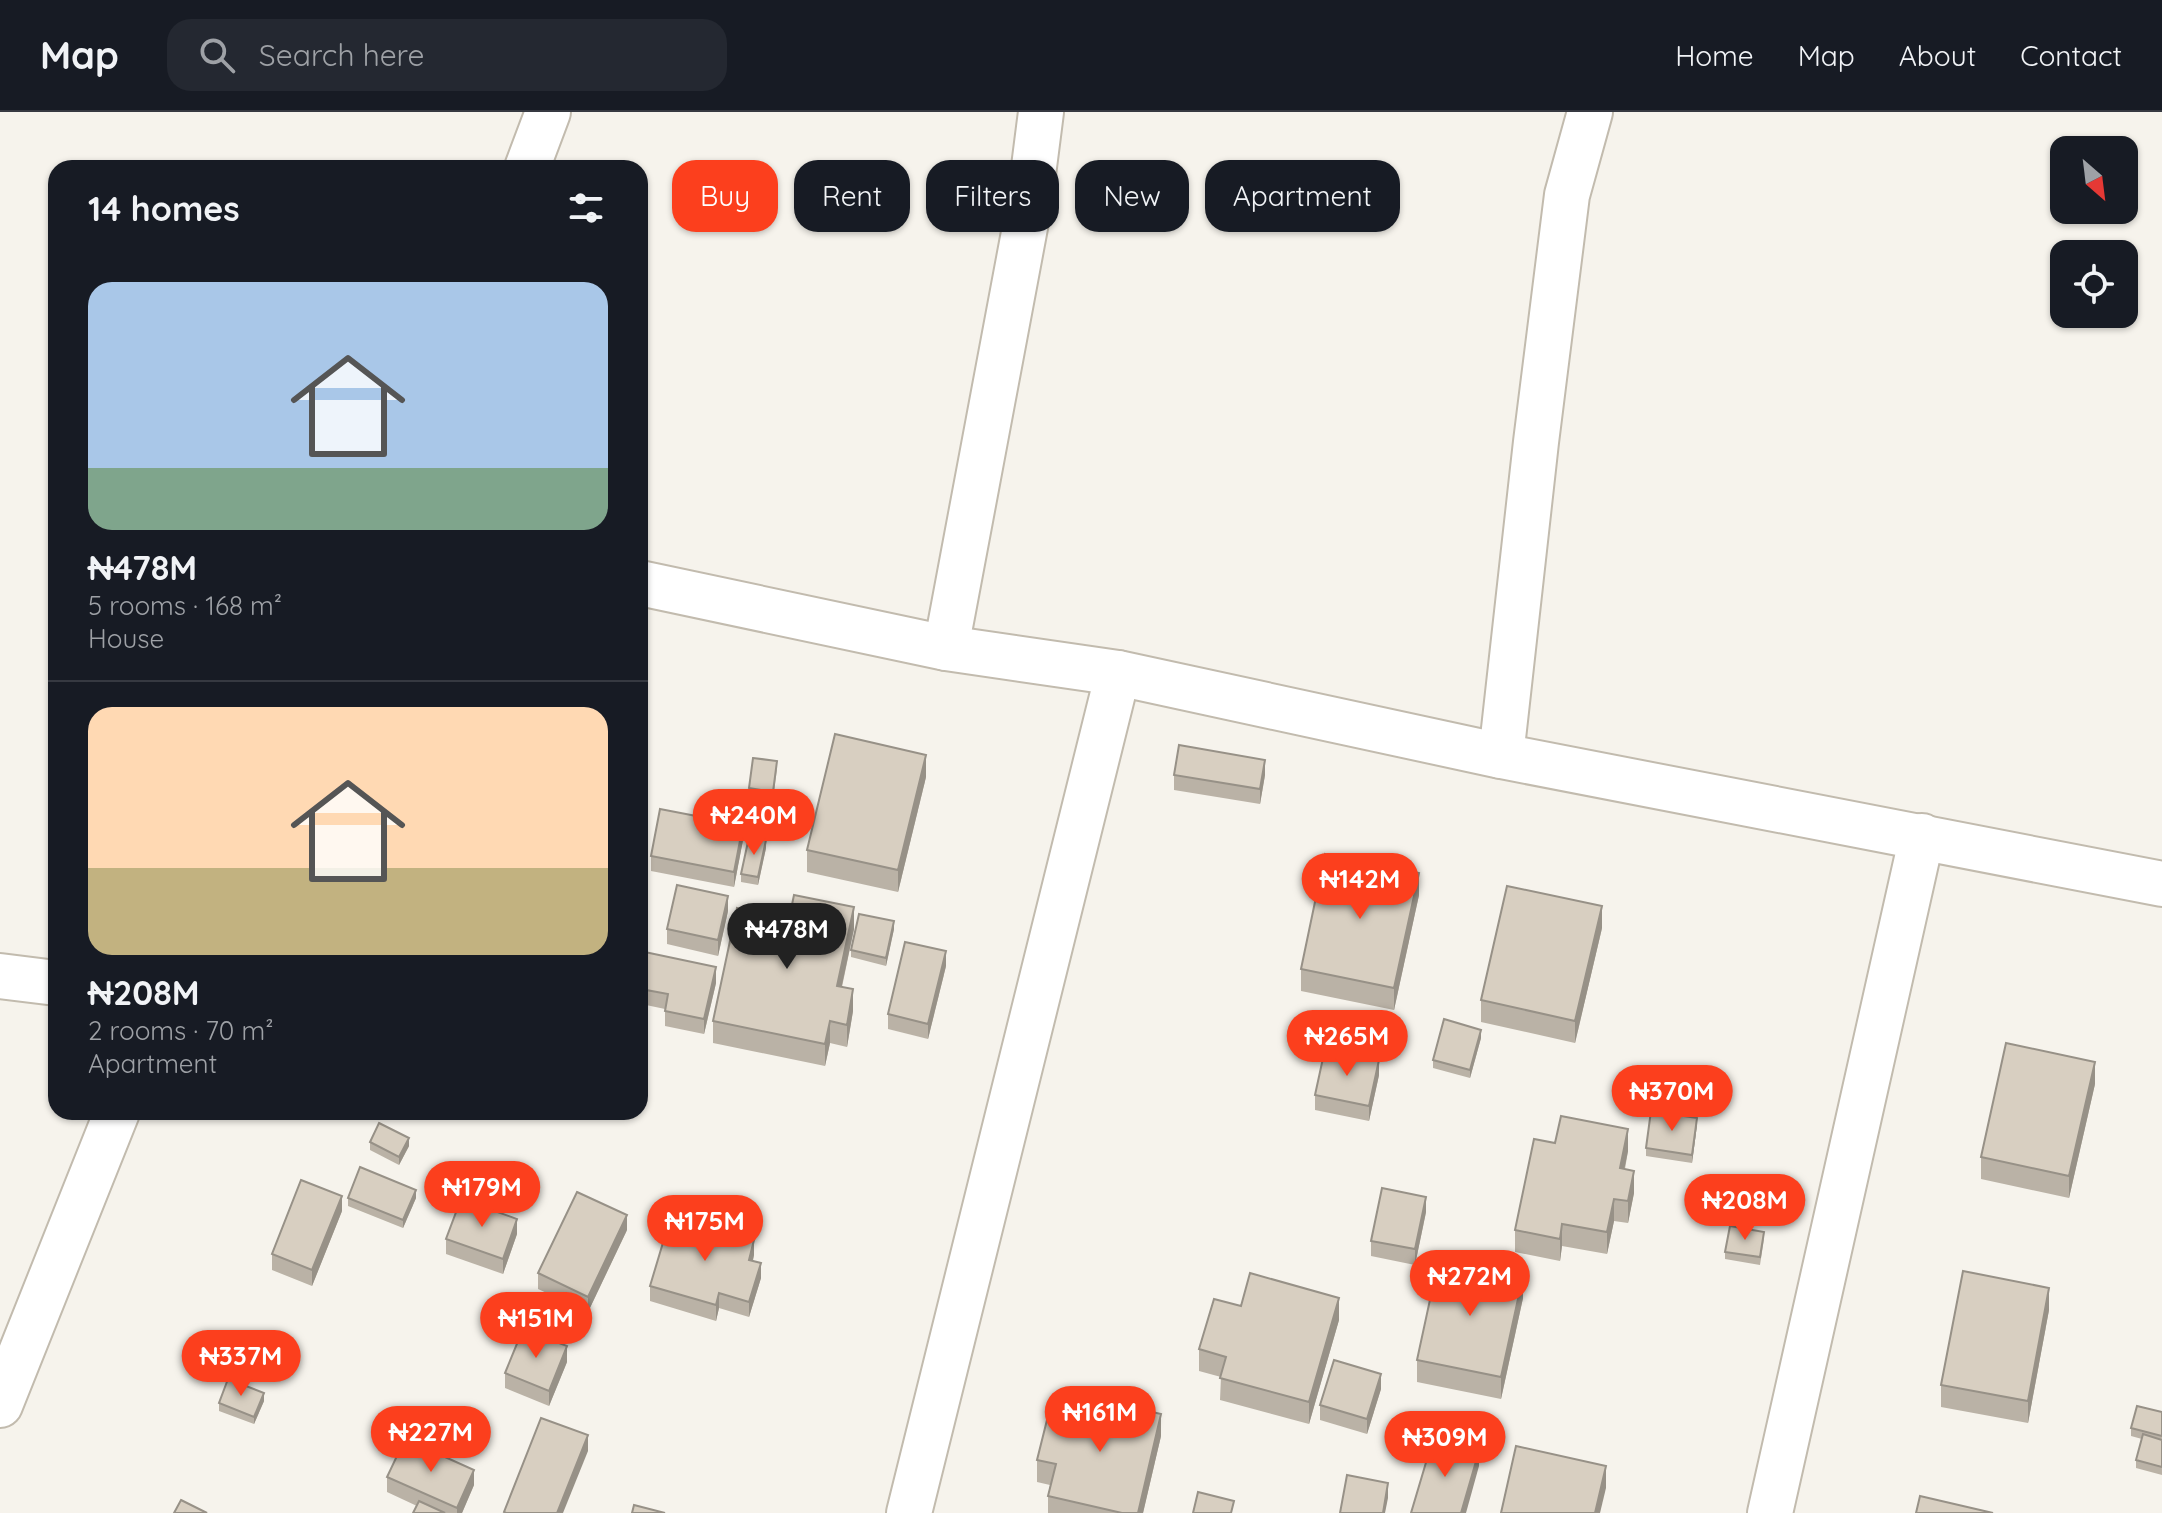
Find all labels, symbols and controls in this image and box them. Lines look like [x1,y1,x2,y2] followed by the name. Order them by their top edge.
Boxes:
[167,19,727,91] search box
[40,31,119,79] text: Map
[195,33,239,77] icon: search
[259,36,424,74] text: Search here
[1675,38,1754,73] text: Home
[1798,38,1855,73] text: Map
[1899,38,1976,73] text: About
[2020,38,2122,73] text: Contact
[2050,136,2138,224] north arrow
[2050,136,2138,328] map controls
[672,160,778,232] chip: Buy
[794,160,910,232] chip: Rent
[926,160,1059,232] chip: Filters
[1075,160,1189,232] chip: New
[1205,160,1400,232] chip: Apartment
[564,186,608,230] icon: filters
[88,187,240,230] text: 14 homes
[2050,240,2138,328] button: locate
[276,334,420,478] icon: home
[88,546,197,589] text: ₦478M
[88,589,282,622] text: 5 rooms · 168 m²
[88,622,164,655] text: House
[276,759,420,903] icon: home
[698,789,810,857] pin: ₦240M
[711,798,797,831] text: ₦240M
[1304,853,1416,921] pin: ₦142M
[1320,862,1400,895] text: ₦142M
[731,903,843,971] pin: ₦478M
[745,912,829,945] text: ₦478M
[88,971,200,1014] text: ₦208M
[1291,1010,1403,1078] pin: ₦265M
[88,1014,273,1047] text: 2 rooms · 70 m²
[1305,1019,1389,1052] text: ₦265M
[88,1047,217,1080] text: Apartment
[1616,1065,1728,1133] pin: ₦370M
[1630,1074,1714,1107] text: ₦370M
[426,1161,538,1229] pin: ₦179M
[442,1170,522,1203] text: ₦179M
[1689,1174,1801,1242] pin: ₦208M
[1702,1183,1788,1216] text: ₦208M
[649,1195,761,1263] pin: ₦175M
[665,1204,745,1237] text: ₦175M
[1414,1250,1526,1318] pin: ₦272M
[1428,1259,1512,1292] text: ₦272M
[480,1292,592,1360] pin: ₦151M
[498,1301,574,1334] text: ₦151M
[185,1330,297,1398] pin: ₦337M
[200,1339,282,1372] text: ₦337M
[1044,1386,1156,1454] pin: ₦161M
[1063,1395,1137,1428] text: ₦161M
[375,1406,487,1474] pin: ₦227M
[1389,1411,1501,1479] pin: ₦309M
[389,1415,473,1448] text: ₦227M
[1402,1420,1488,1453] text: ₦309M

